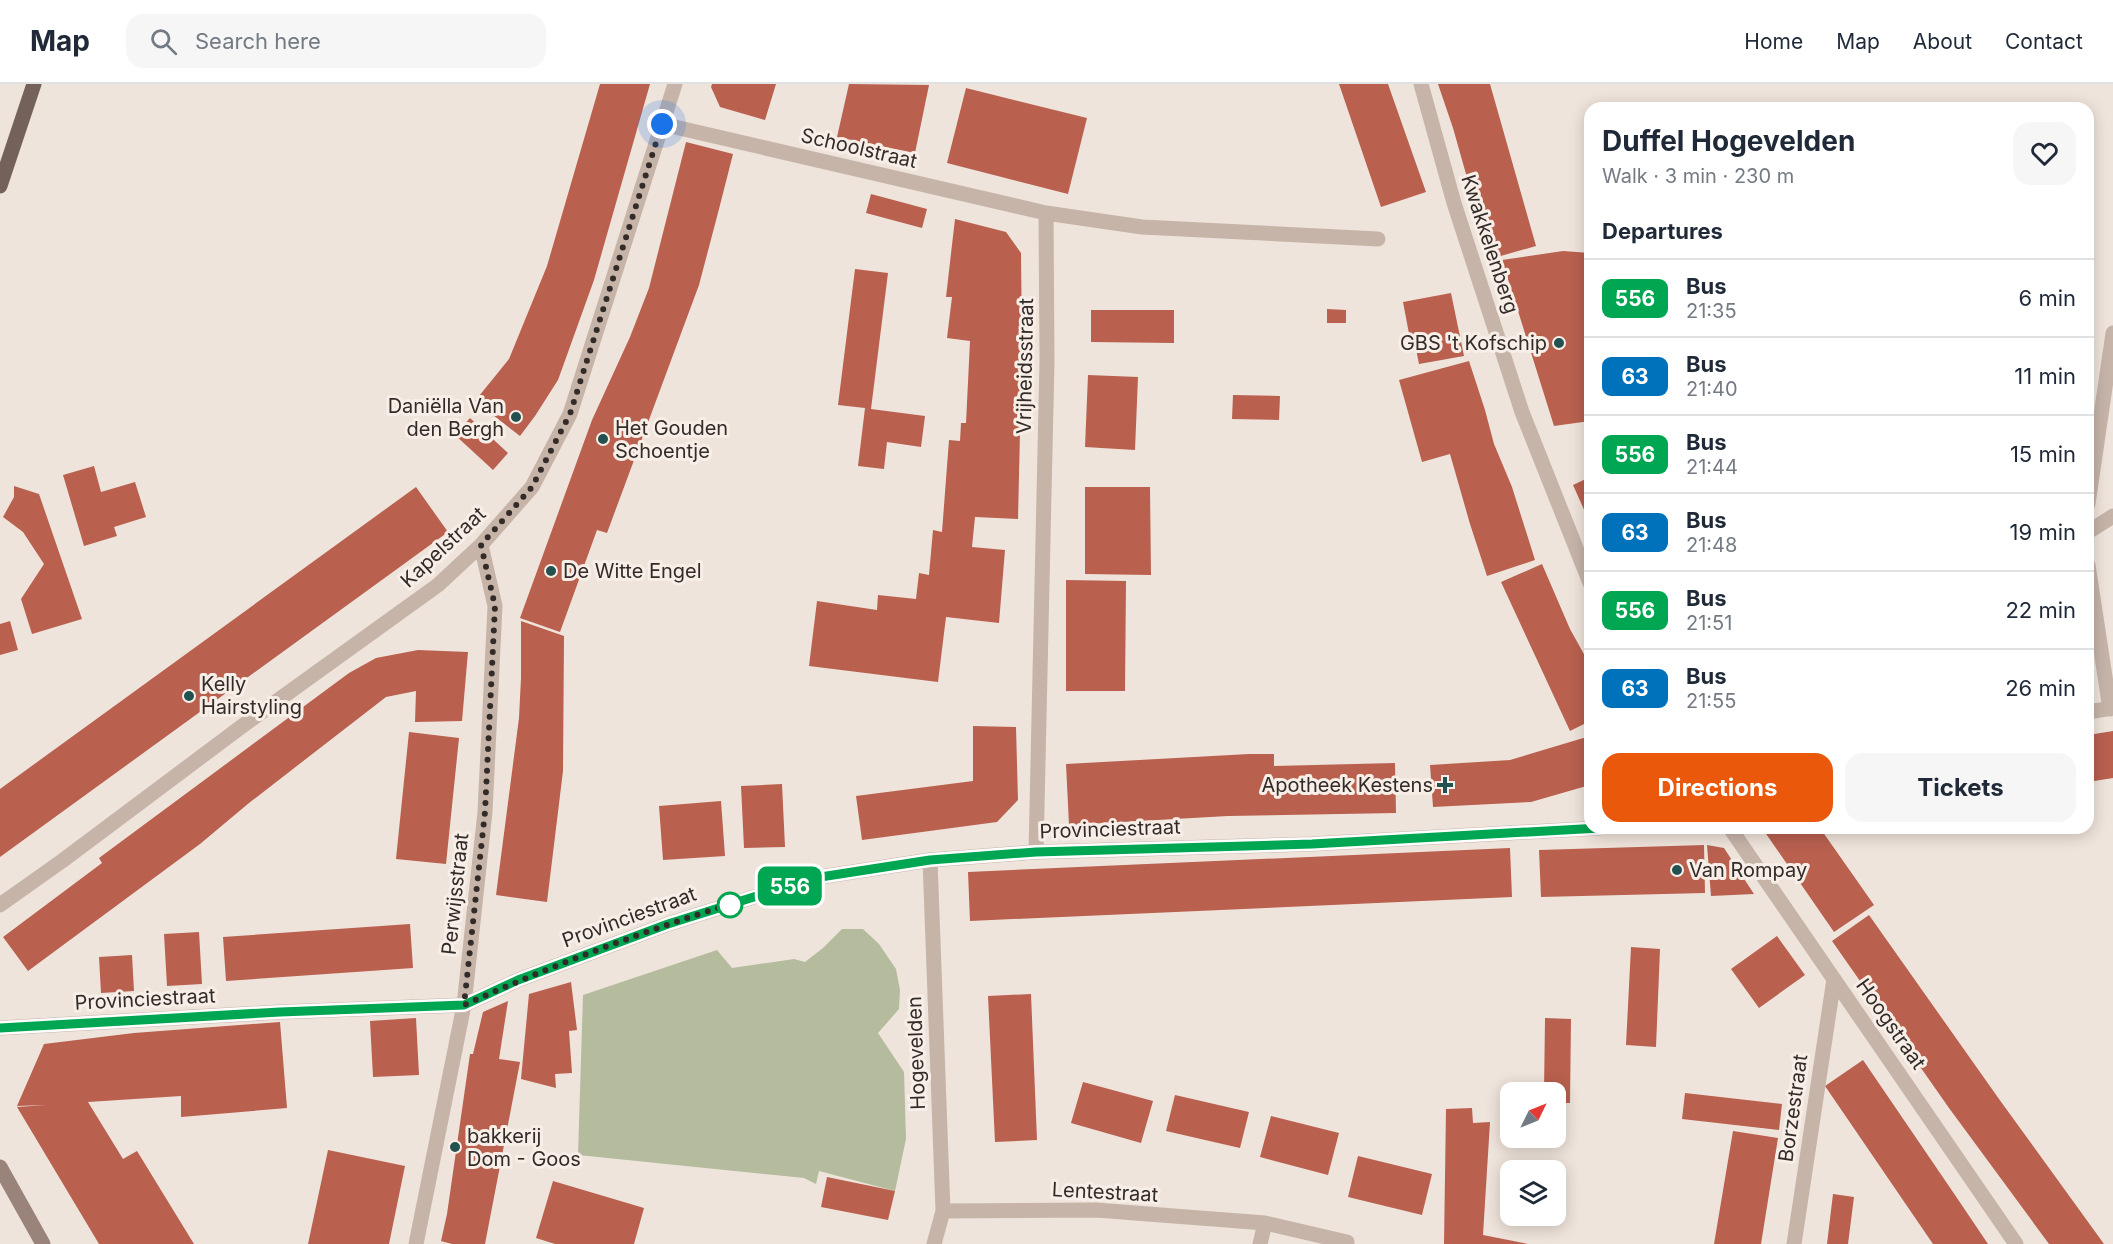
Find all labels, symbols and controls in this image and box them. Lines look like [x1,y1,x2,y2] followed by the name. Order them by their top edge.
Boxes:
[126,14,546,68] search box
[30,24,90,58] text: Map
[147,25,180,58] icon: search
[195,28,321,54] text: Search here
[1744,29,1803,54] text: Home
[1836,29,1880,54] text: Map
[1913,29,1972,54] text: About
[2005,29,2083,54] text: Contact
[647,109,677,139] your location
[2013,122,2076,185] button: heart
[799,123,920,173] street label: Schoolstraat
[1602,124,1855,158] text: Duffel Hogevelden
[1602,164,1794,188] text: Walk · 3 min · 230 m
[1456,172,1524,316] street label: Kwakkelenberg
[1602,218,1723,244] text: Departures
[1686,273,1727,299] text: Bus
[2019,285,2076,311] text: 6 min
[1615,286,1655,311] text: 556
[1012,297,1038,434] street label: Vrijheidsstraat
[1686,299,1737,323] text: 21:35
[1400,331,1547,355] place label: GBS 't Kofschip
[1552,336,1566,350] marker: GBS 't Kofschip
[1686,351,1727,377] text: Bus
[2014,363,2076,389] text: 11 min
[1621,364,1649,389] text: 63
[1686,377,1738,401] text: 21:40
[388,394,504,441] place label: Daniëlla Van den Bergh
[509,410,523,424] marker: Daniëlla Van den Bergh
[615,416,728,463] place label: Het Gouden Schoentje
[1686,429,1727,455] text: Bus
[596,432,610,446] marker: Het Gouden Schoentje
[2010,441,2076,467] text: 15 min
[1615,442,1655,467] text: 556
[1686,455,1738,479] text: 21:44
[396,501,491,592] street label: Kapelstraat
[1686,507,1727,533] text: Bus
[2010,519,2076,545] text: 19 min
[1621,520,1649,545] text: 63
[1686,533,1737,557] text: 21:48
[563,559,702,583] place label: De Witte Engel
[544,564,558,578] marker: De Witte Engel
[1686,585,1727,611] text: Bus
[2005,597,2076,623] text: 22 min
[1615,598,1655,623] text: 556
[1686,611,1732,635] text: 21:51
[1686,663,1727,689] text: Bus
[201,672,302,719] place label: Kelly Hairstyling
[2005,675,2076,701] text: 26 min
[1621,676,1649,701] text: 63
[182,689,196,703] marker: Kelly Hairstyling
[1686,689,1736,713] text: 21:55
[1602,753,1833,822] button: Directions
[1845,753,2076,822] button: Tickets
[1261,773,1433,797] place label: Apotheek Kestens
[1438,778,1452,792] marker: Apotheek Kestens
[1039,815,1181,843] street label: Provinciestraat
[437,831,473,956] street label: Perwijsstraat
[1689,858,1807,882] place label: Van Rompay
[1670,863,1684,877] marker: Van Rompay
[756,866,824,906] line badge: 556
[770,874,810,899] text: 556
[559,881,700,952] street label: Provinciestraat
[717,892,743,918] unlabelled marker
[1851,974,1931,1074] street label: Hoogstraat
[74,983,216,1015] street label: Provinciestraat
[902,996,930,1110] street label: Hogevelden
[1774,1052,1813,1163] street label: Borzestraat
[1500,1082,1566,1148] north arrow
[1500,1082,1566,1226] map controls
[467,1124,581,1171] place label: bakkerij Dom - Goos
[448,1140,462,1154] marker: bakkerij Dom - Goos
[1500,1160,1566,1226] button: layers
[1051,1177,1159,1207] street label: Lentestraat

